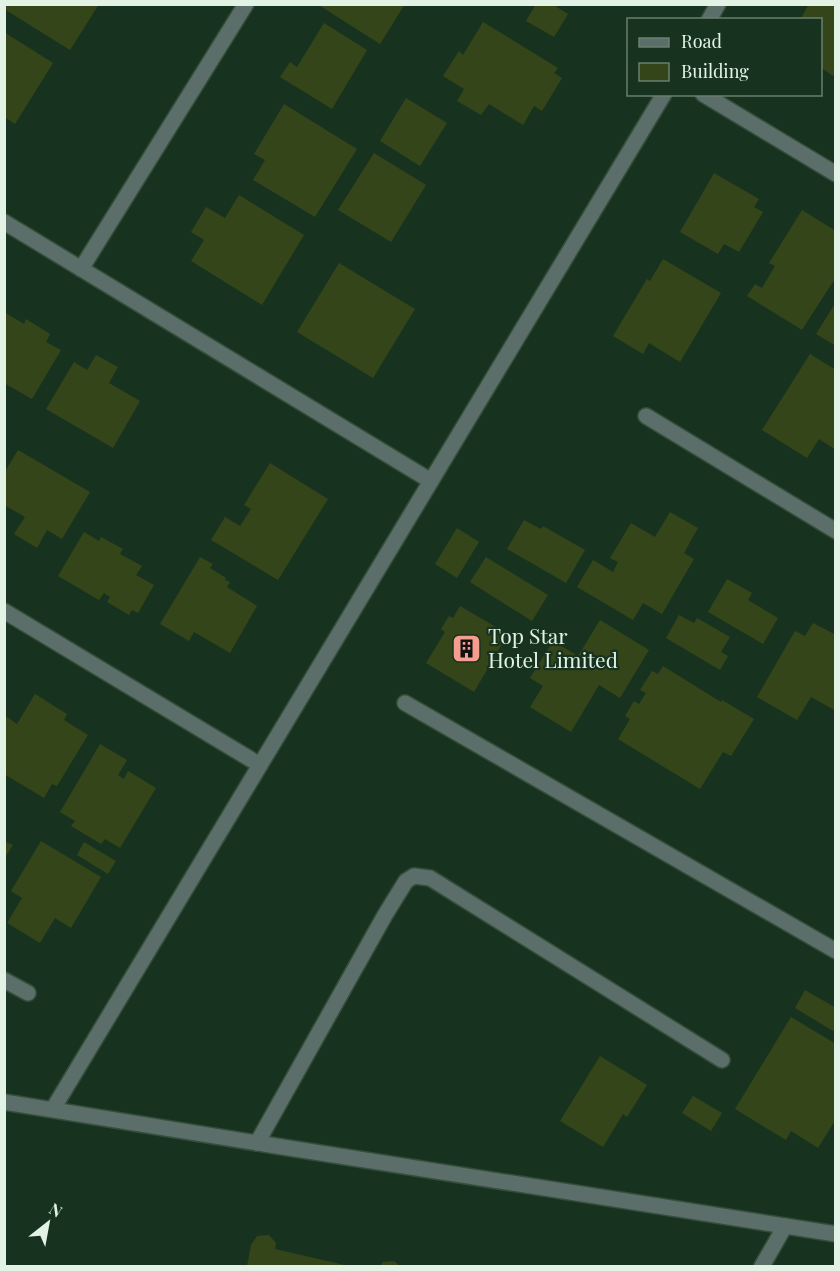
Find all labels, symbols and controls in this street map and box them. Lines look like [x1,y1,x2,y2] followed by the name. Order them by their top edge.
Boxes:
[627,18,822,96] legend
[681,29,722,53] text: Road
[681,59,749,83] text: Building
[488,621,618,673] place label: Top Star Hotel Limited
[451,633,483,665] building icon: Top Star Hotel Limited
[18,1193,78,1253] north arrow
[46,1198,67,1222] text: N

